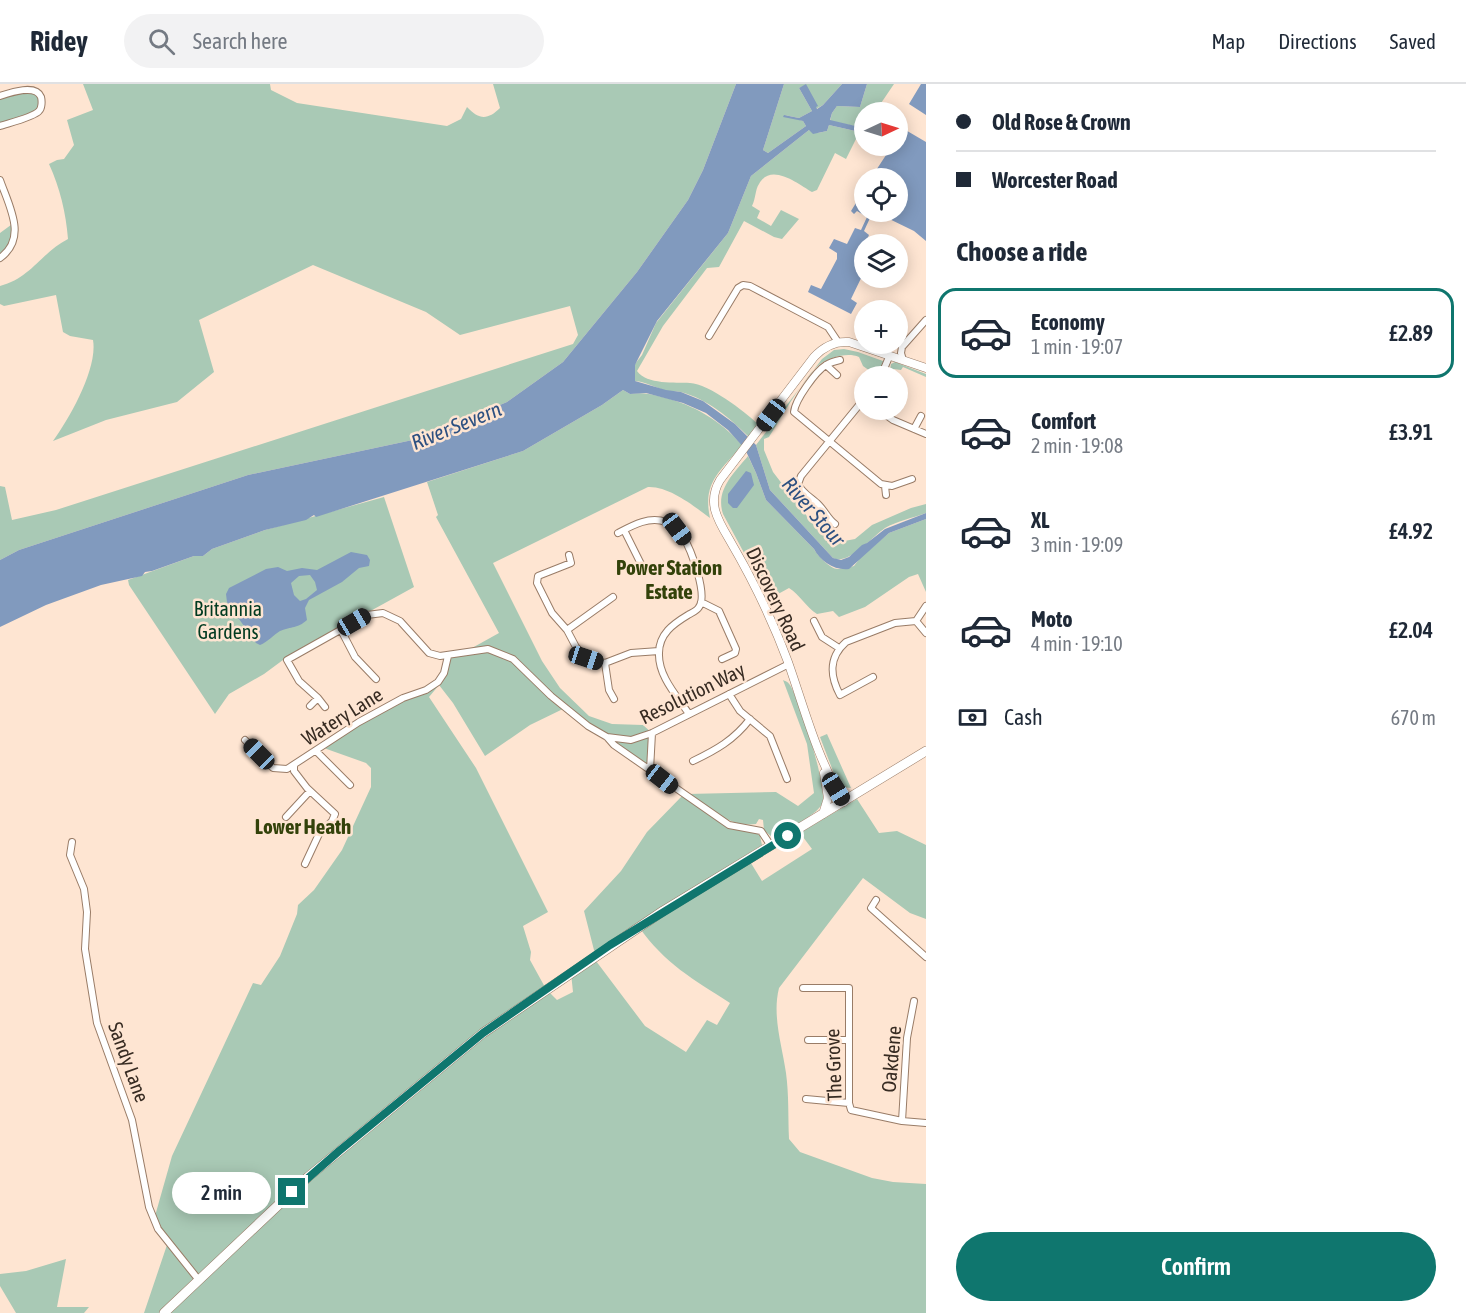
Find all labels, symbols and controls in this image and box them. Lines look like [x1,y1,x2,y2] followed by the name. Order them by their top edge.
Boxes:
[124,14,544,68] search box
[30,25,88,57] text: Ridey
[145,25,178,58] icon: search
[193,28,288,54] text: Search here
[1211,29,1245,53] text: Map
[1278,29,1357,53] text: Directions
[1390,29,1436,53] text: Saved
[854,102,908,156] north arrow
[854,102,908,420] map controls
[992,109,1131,135] text: Old Rose & Crown
[992,167,1118,193] text: Worcester Road
[854,168,908,222] button: locate
[854,234,908,288] button: layers
[956,236,1088,267] text: Choose a ride
[854,300,908,354] button: +
[959,306,1013,360] icon: car
[1031,309,1105,335] text: Economy
[1389,320,1433,346] text: £2.89
[1031,335,1123,358] text: 1 min · 19:07
[854,366,908,420] button: −
[753,395,789,435] car
[408,396,504,454] water label: River Severn
[959,405,1013,459] icon: car
[1031,408,1096,434] text: Comfort
[1389,419,1433,445] text: £3.91
[1031,434,1123,457] text: 2 min · 19:08
[778,472,851,551] water label: River Stour
[959,504,1013,558] icon: car
[1031,507,1049,533] text: XL
[659,509,695,549] car
[1389,518,1433,544] text: £4.92
[1031,533,1123,556] text: 3 min · 19:09
[742,544,810,654] street label: Discovery Road
[616,555,722,603] district label: Power Station Estate
[194,597,262,643] park label: Britannia Gardens
[959,603,1013,657] icon: car
[334,605,374,639] car
[1031,606,1073,632] text: Moto
[1389,617,1433,643] text: £2.04
[1031,632,1123,655] text: 4 min · 19:10
[566,644,606,672] car
[636,658,748,728] street label: Resolution Way
[298,682,386,750] street label: Watery Lane
[956,701,989,734] icon: cash
[1004,704,1043,730] text: Cash
[1391,706,1436,729] text: 670 m
[240,735,278,773] car
[642,761,682,797] car
[819,769,853,809] car
[255,814,351,838] district label: Lower Heath
[774,822,801,849] route start
[104,1019,154,1105] street label: Sandy Lane
[877,1025,905,1093] street label: Oakdene
[820,1028,846,1102] street label: The Grove
[172,1171,271,1213] callout: 2 min
[278,1178,305,1205] route end
[201,1181,242,1204] text: 2 min
[956,1232,1436,1301] button: Confirm

